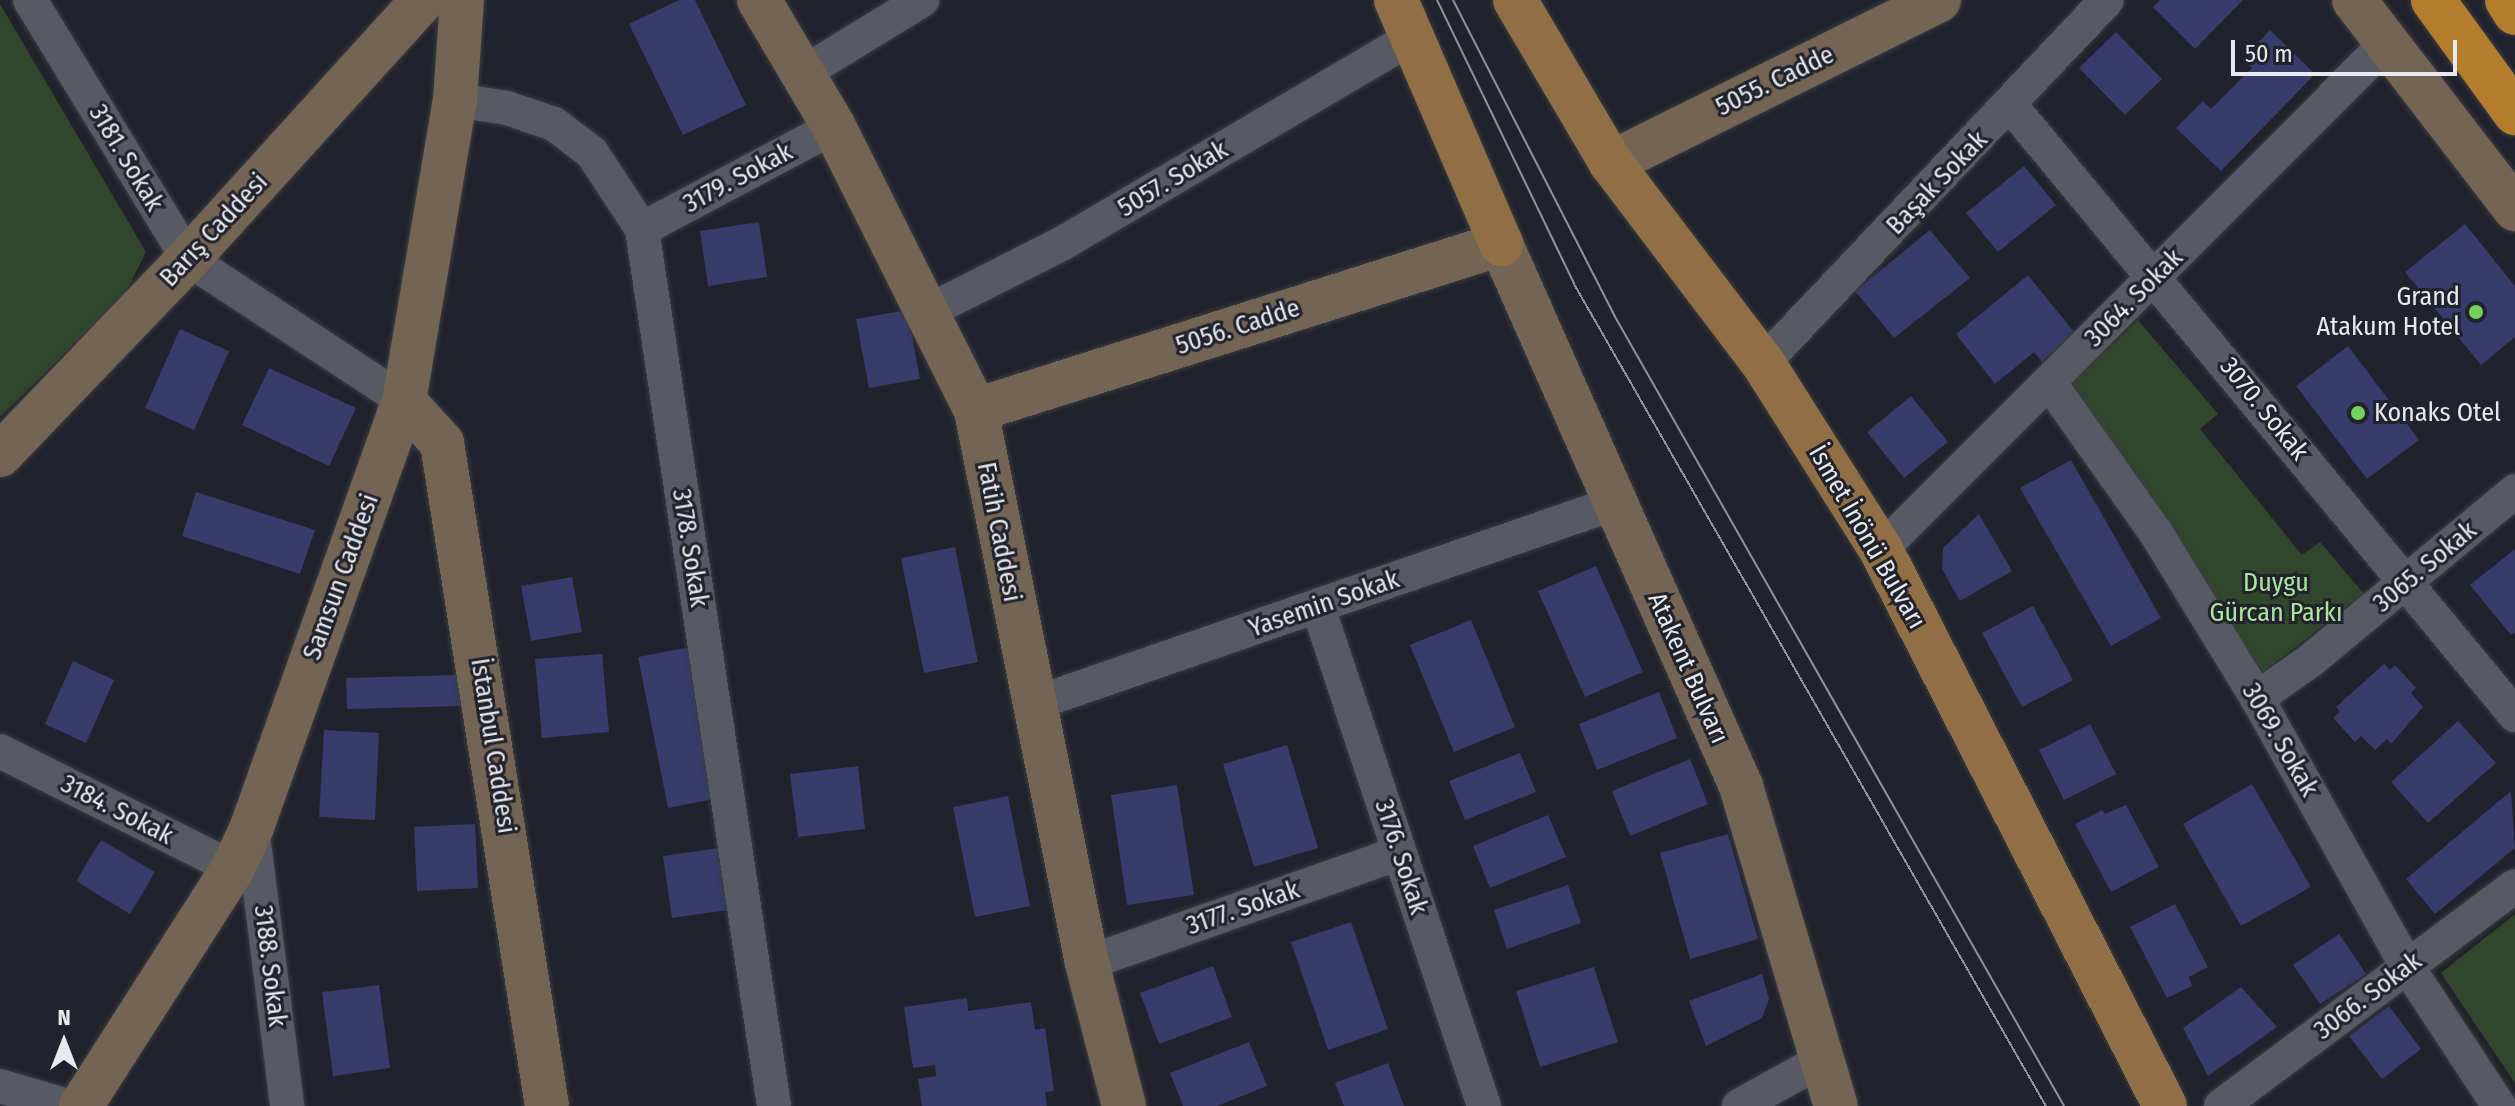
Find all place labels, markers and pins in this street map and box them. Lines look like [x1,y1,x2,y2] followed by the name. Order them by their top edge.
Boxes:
[2316,281,2460,342] place label: Grand Atakum Hotel
[2467,303,2485,321] marker: Grand Atakum Hotel
[2374,397,2501,429] place label: Konaks Otel
[2349,404,2367,422] marker: Konaks Otel

